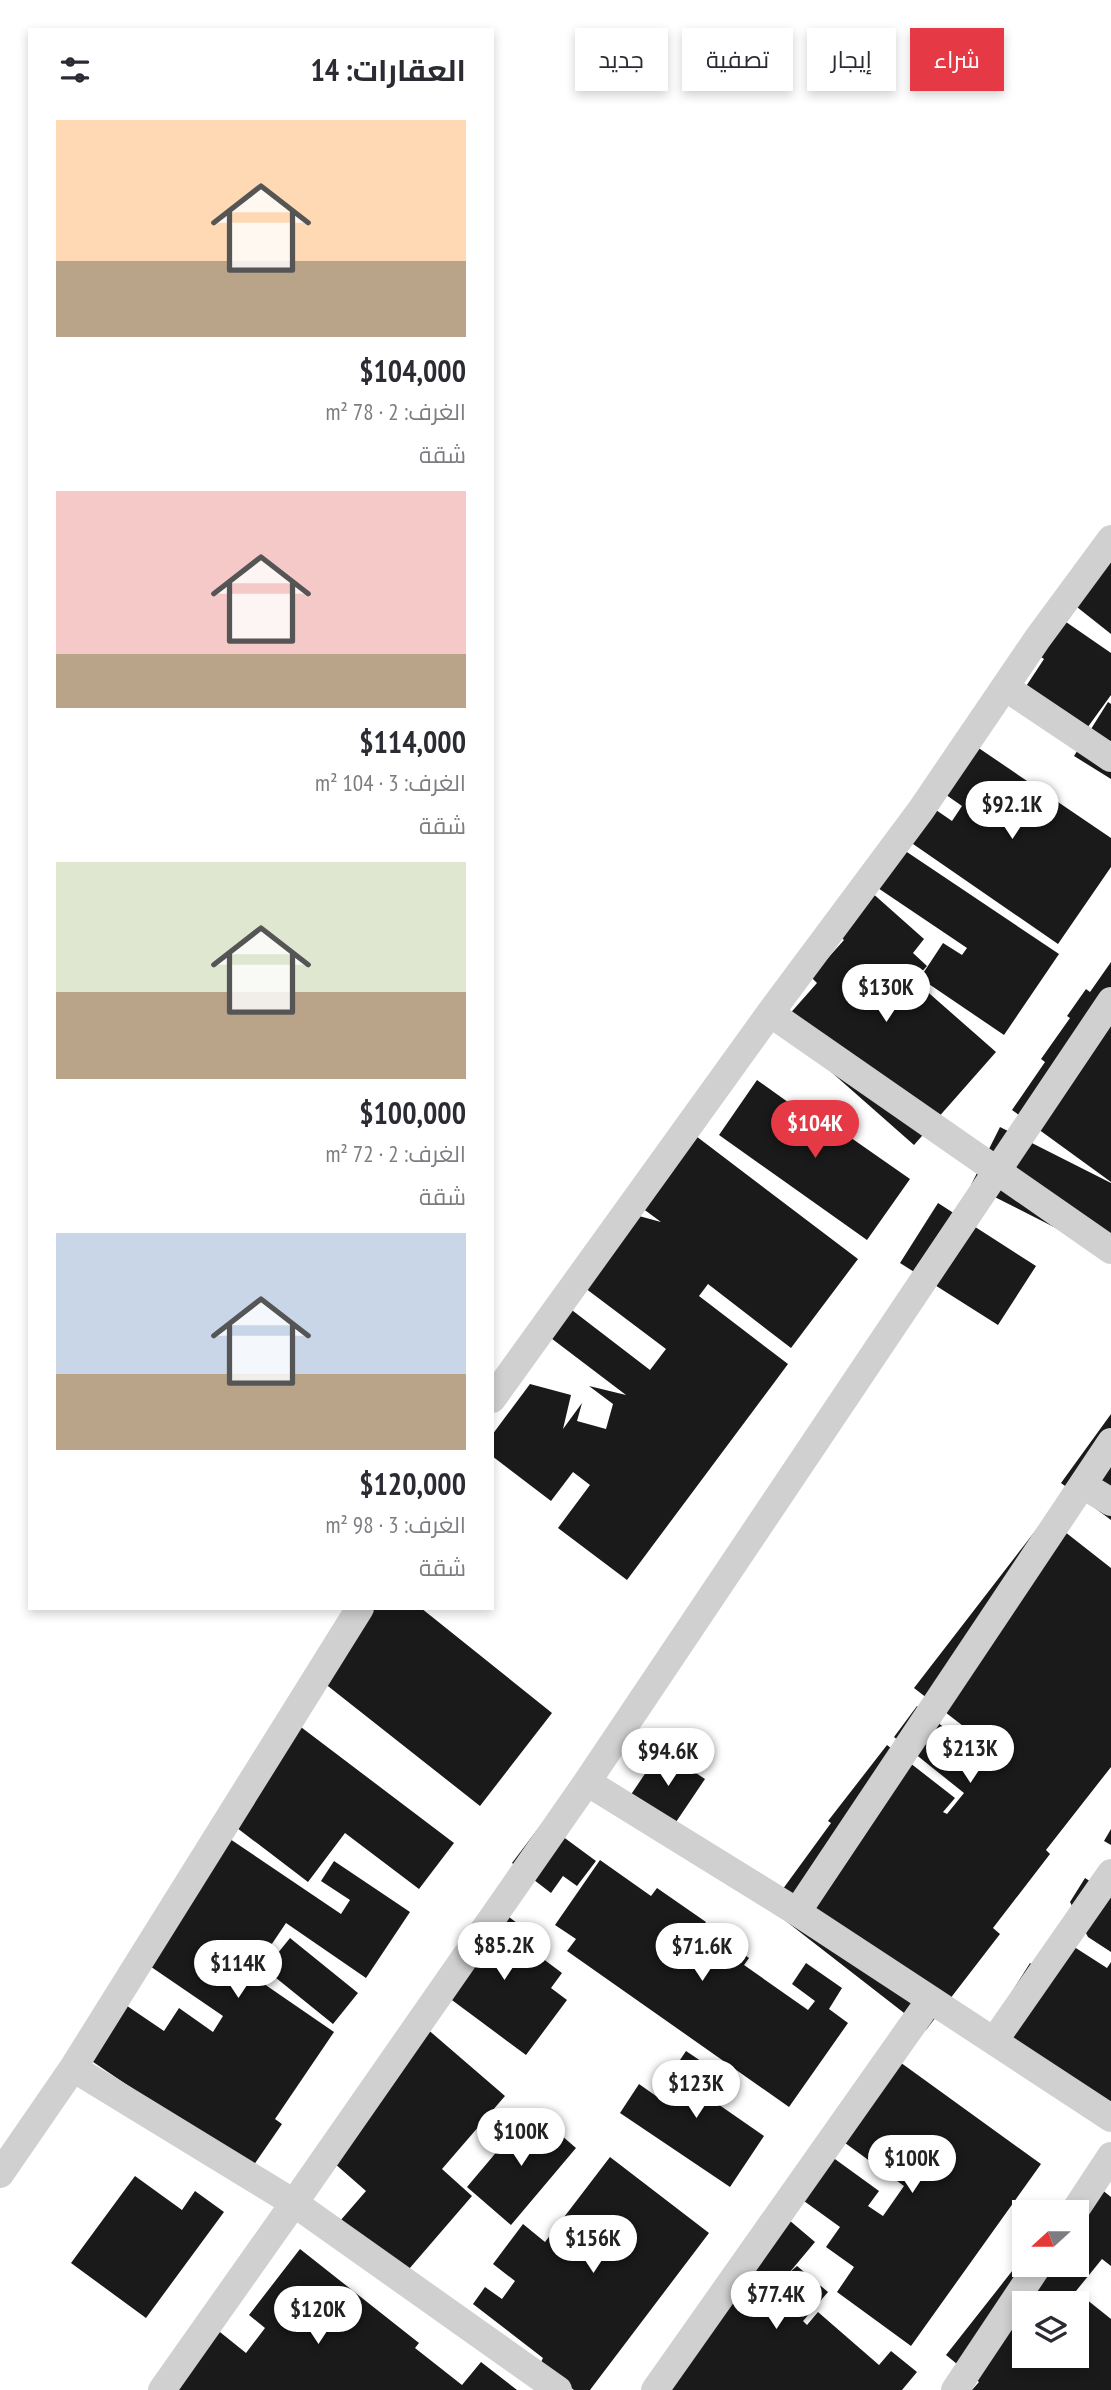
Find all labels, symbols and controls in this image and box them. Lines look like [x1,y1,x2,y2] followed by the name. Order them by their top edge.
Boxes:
[575,28,668,91] chip: جديد
[682,28,793,91] chip: تصفية
[807,28,896,91] chip: إيجار
[910,28,1004,91] chip: شراء
[310,50,466,89] text: العقارات: 14
[56,51,94,89] icon: filters
[198,165,324,291] icon: home
[359,351,466,390] text: $104,000
[325,397,466,426] text: الغرف: 2 · 78 m²
[419,440,466,469] text: شقة
[198,536,324,662] icon: home
[359,722,466,761] text: $114,000
[315,768,466,797] text: الغرف: 3 · 104 m²
[955,782,1069,841] pin: $92.1K
[982,789,1042,818] text: $92.1K
[419,811,466,840] text: شقة
[198,907,324,1033] icon: home
[837,964,935,1024] pin: $130K
[858,972,914,1001] text: $130K
[359,1093,466,1132] text: $100,000
[766,1100,864,1160] pin: $104K
[787,1108,843,1137] text: $104K
[325,1139,466,1168] text: الغرف: 2 · 72 m²
[419,1182,466,1211] text: شقة
[198,1278,324,1404] icon: home
[359,1464,466,1503] text: $120,000
[325,1510,466,1539] text: الغرف: 3 · 98 m²
[419,1553,466,1582] text: شقة
[921,1726,1019,1785] pin: $213K
[611,1728,725,1788] pin: $94.6K
[942,1733,998,1762] text: $213K
[638,1736,698,1765] text: $94.6K
[447,1923,561,1982] pin: $85.2K
[645,1924,759,1983] pin: $71.6K
[474,1930,534,1959] text: $85.2K
[672,1931,732,1960] text: $71.6K
[189,1940,287,2000] pin: $114K
[210,1948,266,1977] text: $114K
[647,2060,745,2120] pin: $123K
[668,2068,724,2097] text: $123K
[472,2108,570,2168] pin: $100K
[493,2116,549,2145] text: $100K
[863,2136,961,2195] pin: $100K
[884,2143,940,2172] text: $100K
[1012,2200,1088,2277] north arrow
[1012,2200,1089,2368] map controls
[544,2216,642,2275] pin: $156K
[565,2223,621,2252] text: $156K
[719,2272,833,2331] pin: $77.4K
[747,2279,805,2308] text: $77.4K
[269,2286,367,2346] pin: $120K
[1012,2291,1089,2368] button: layers
[290,2294,346,2323] text: $120K

